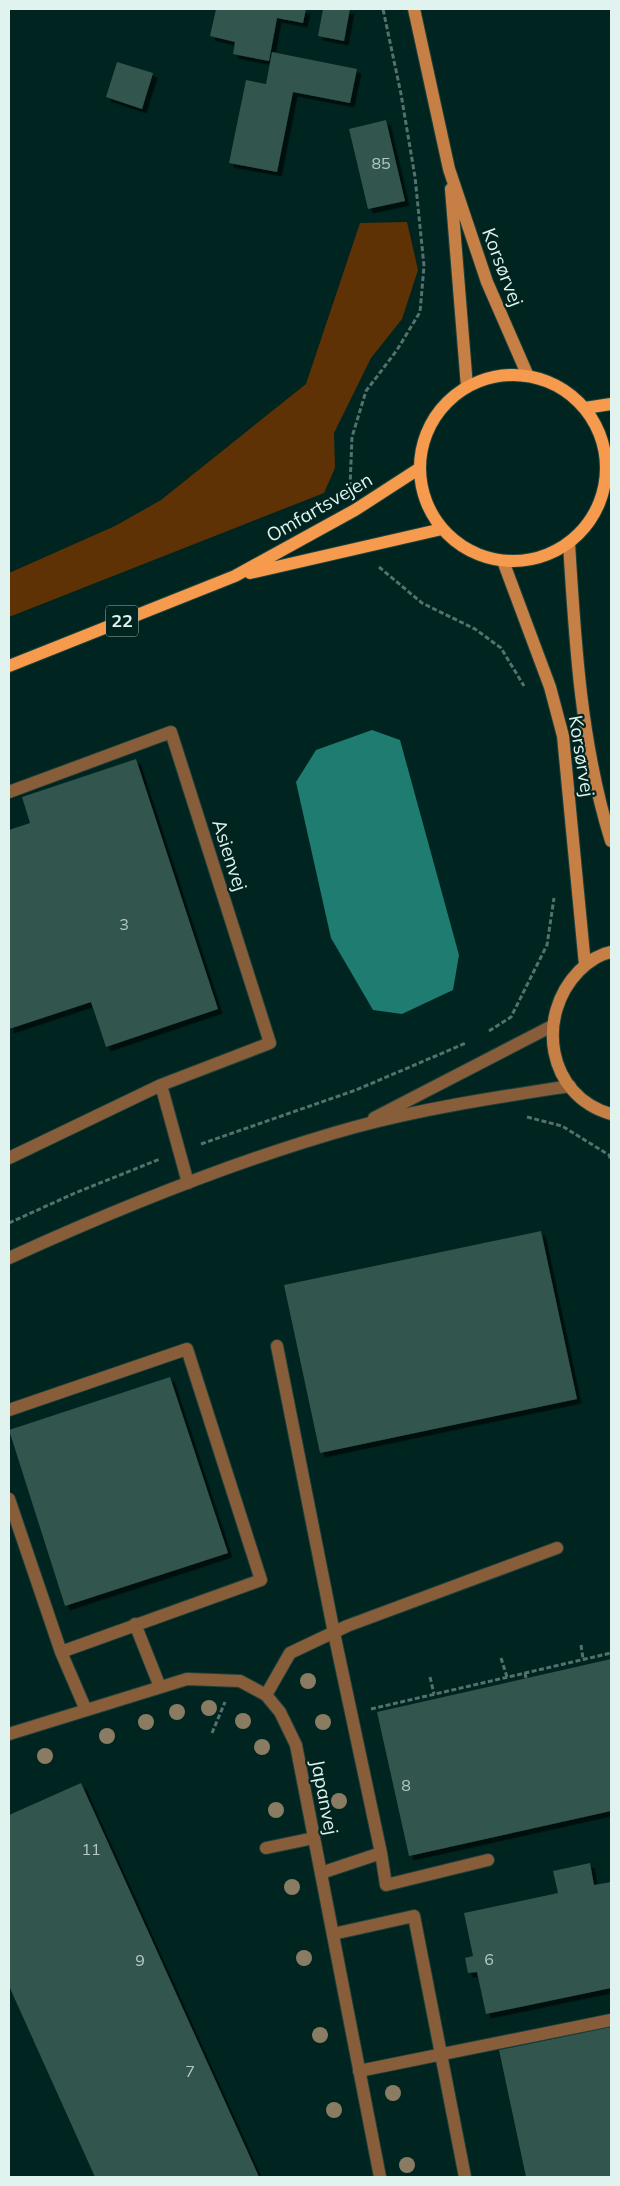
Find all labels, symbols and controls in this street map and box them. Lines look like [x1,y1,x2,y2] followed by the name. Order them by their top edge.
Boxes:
[371,153,391,173] house number: 85
[477,224,529,310] street label: Korsørvej
[262,467,376,547] street label: Omfartsvejen
[106,606,138,636] road number: 22
[564,714,600,798] street label: Korsørvej
[207,816,253,894] street label: Asienvej
[119,914,129,934] house number: 3
[306,1757,344,1837] street label: Japanvej
[401,1775,411,1795] house number: 8
[81,1839,101,1859] house number: 11
[484,1949,494,1969] house number: 6
[135,1950,145,1970] house number: 9
[185,2061,195,2081] house number: 7

